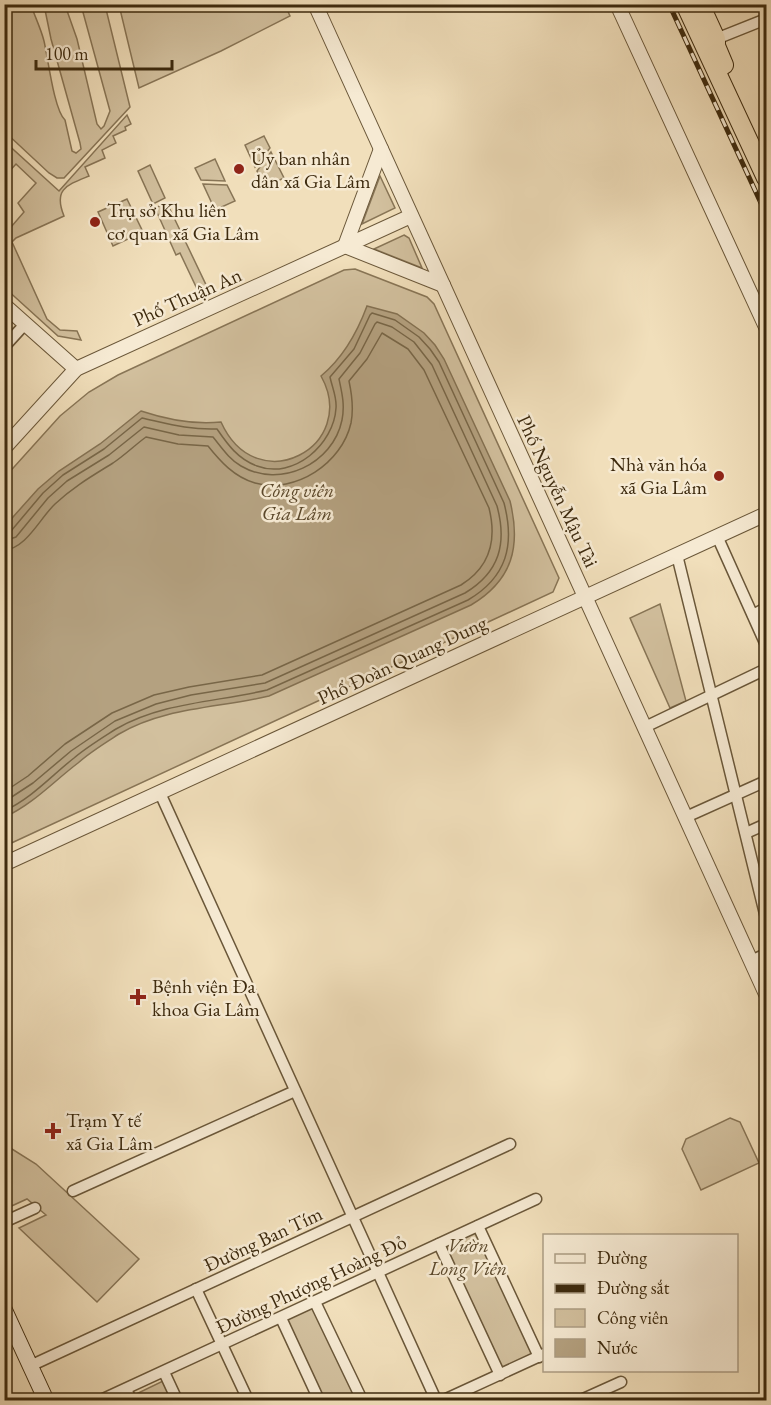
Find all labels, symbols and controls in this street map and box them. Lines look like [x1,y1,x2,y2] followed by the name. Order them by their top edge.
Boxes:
[36,33,172,71] scale bar
[45,42,89,65] text: 100 m
[251,145,371,194] place label: Ủy ban nhân dân xã Gia Lâm
[232,162,246,176] marker: Ủy ban nhân dân xã Gia Lâm
[107,197,260,246] place label: Trụ sở Khu liên cơ quan xã Gia Lâm
[88,215,102,229] marker: Trụ sở Khu liên cơ quan xã Gia Lâm
[129,261,246,333] street label: Phố Thuận An
[511,411,605,571] street label: Phố Nguyễn Mậu Tài
[610,451,707,500] place label: Nhà văn hóa xã Gia Lâm
[712,469,726,483] marker: Nhà văn hóa xã Gia Lâm
[260,477,334,526] park label: Công viên Gia Lâm
[313,609,491,711] street label: Phố Đoàn Quang Dung
[152,973,260,1022] place label: Bệnh viện Đa khoa Gia Lâm
[129,988,147,1006] marker: Bệnh viện Đa khoa Gia Lâm
[66,1107,153,1156] place label: Trạm Y tế xã Gia Lâm
[44,1122,62,1140] marker: Trạm Y tế xã Gia Lâm
[200,1200,327,1278] street label: Đường Ban Tím
[211,1228,411,1340] street label: Đường Phượng Hoàng Đỏ
[428,1232,507,1281] park label: Vườn Long Viên
[543,1234,738,1372] legend
[597,1246,647,1269] text: Đường
[597,1276,670,1299] text: Đường sắt
[597,1306,669,1329] text: Công viên
[597,1336,638,1359] text: Nước

